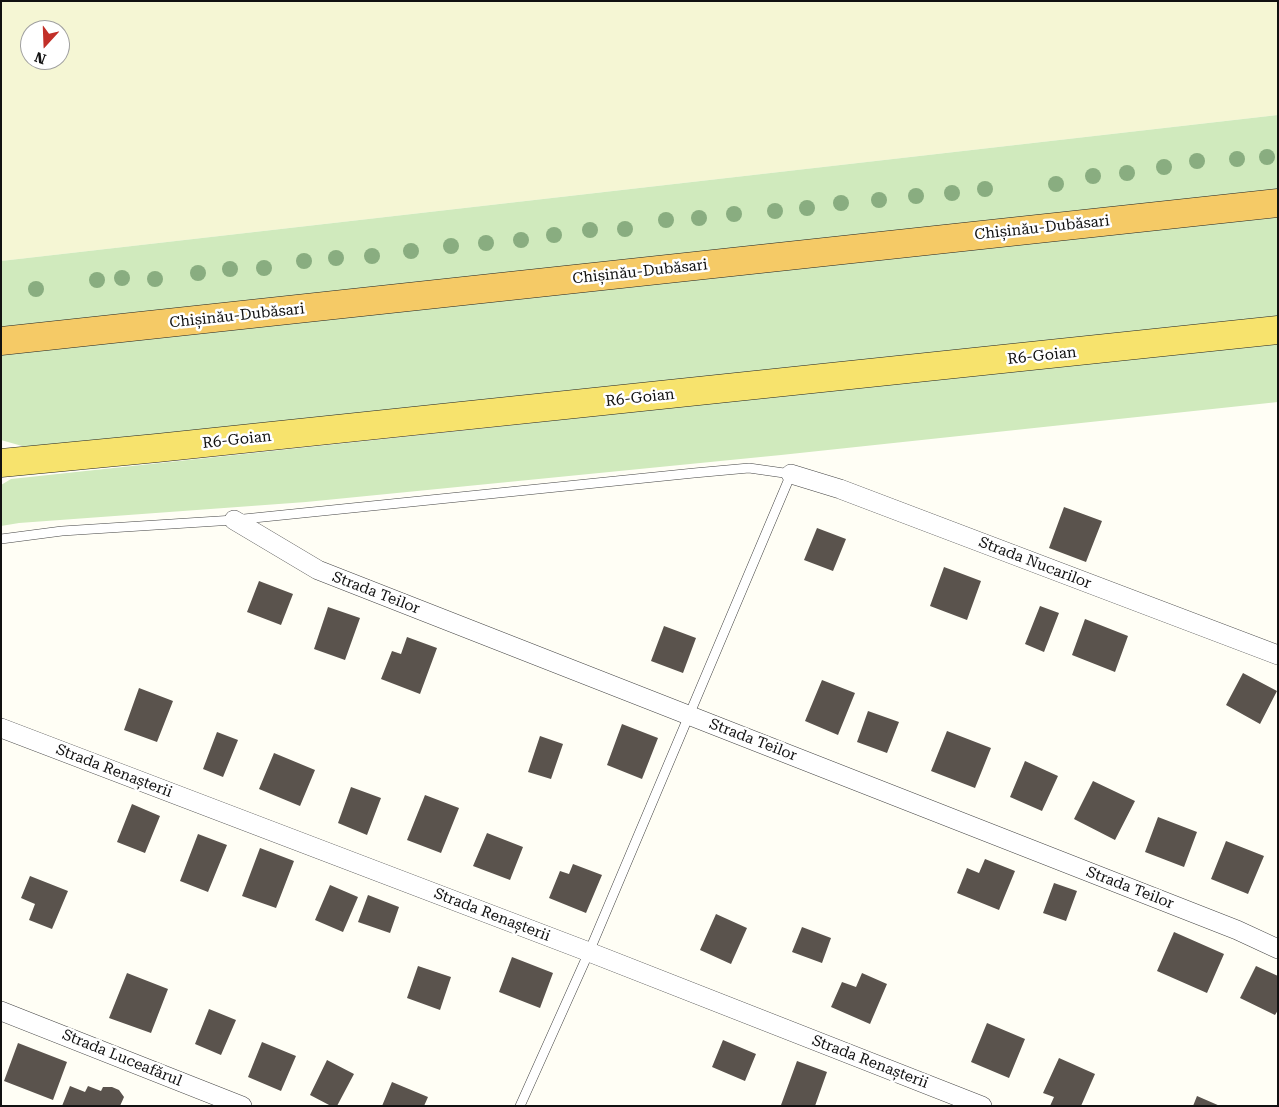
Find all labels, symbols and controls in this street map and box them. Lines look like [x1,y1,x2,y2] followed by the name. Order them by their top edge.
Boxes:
[20,20,70,70] north arrow
[32,49,48,68] text: N
[974,212,1110,244] street label: Chișinău-Dubăsari
[572,256,708,288] street label: Chișinău-Dubăsari
[169,300,305,332] street label: Chișinău-Dubăsari
[1007,343,1077,369] street label: R6-Goian
[605,385,675,411] street label: R6-Goian
[202,427,272,453] street label: R6-Goian
[976,533,1094,593] street label: Strada Nucarilor
[330,568,422,618] street label: Strada Teilor
[707,715,799,765] street label: Strada Teilor
[53,741,175,801] street label: Strada Renașterii
[1084,863,1176,913] street label: Strada Teilor
[431,885,553,945] street label: Strada Renașterii
[59,1026,185,1090] street label: Strada Luceafărul
[809,1032,931,1092] street label: Strada Renașterii

